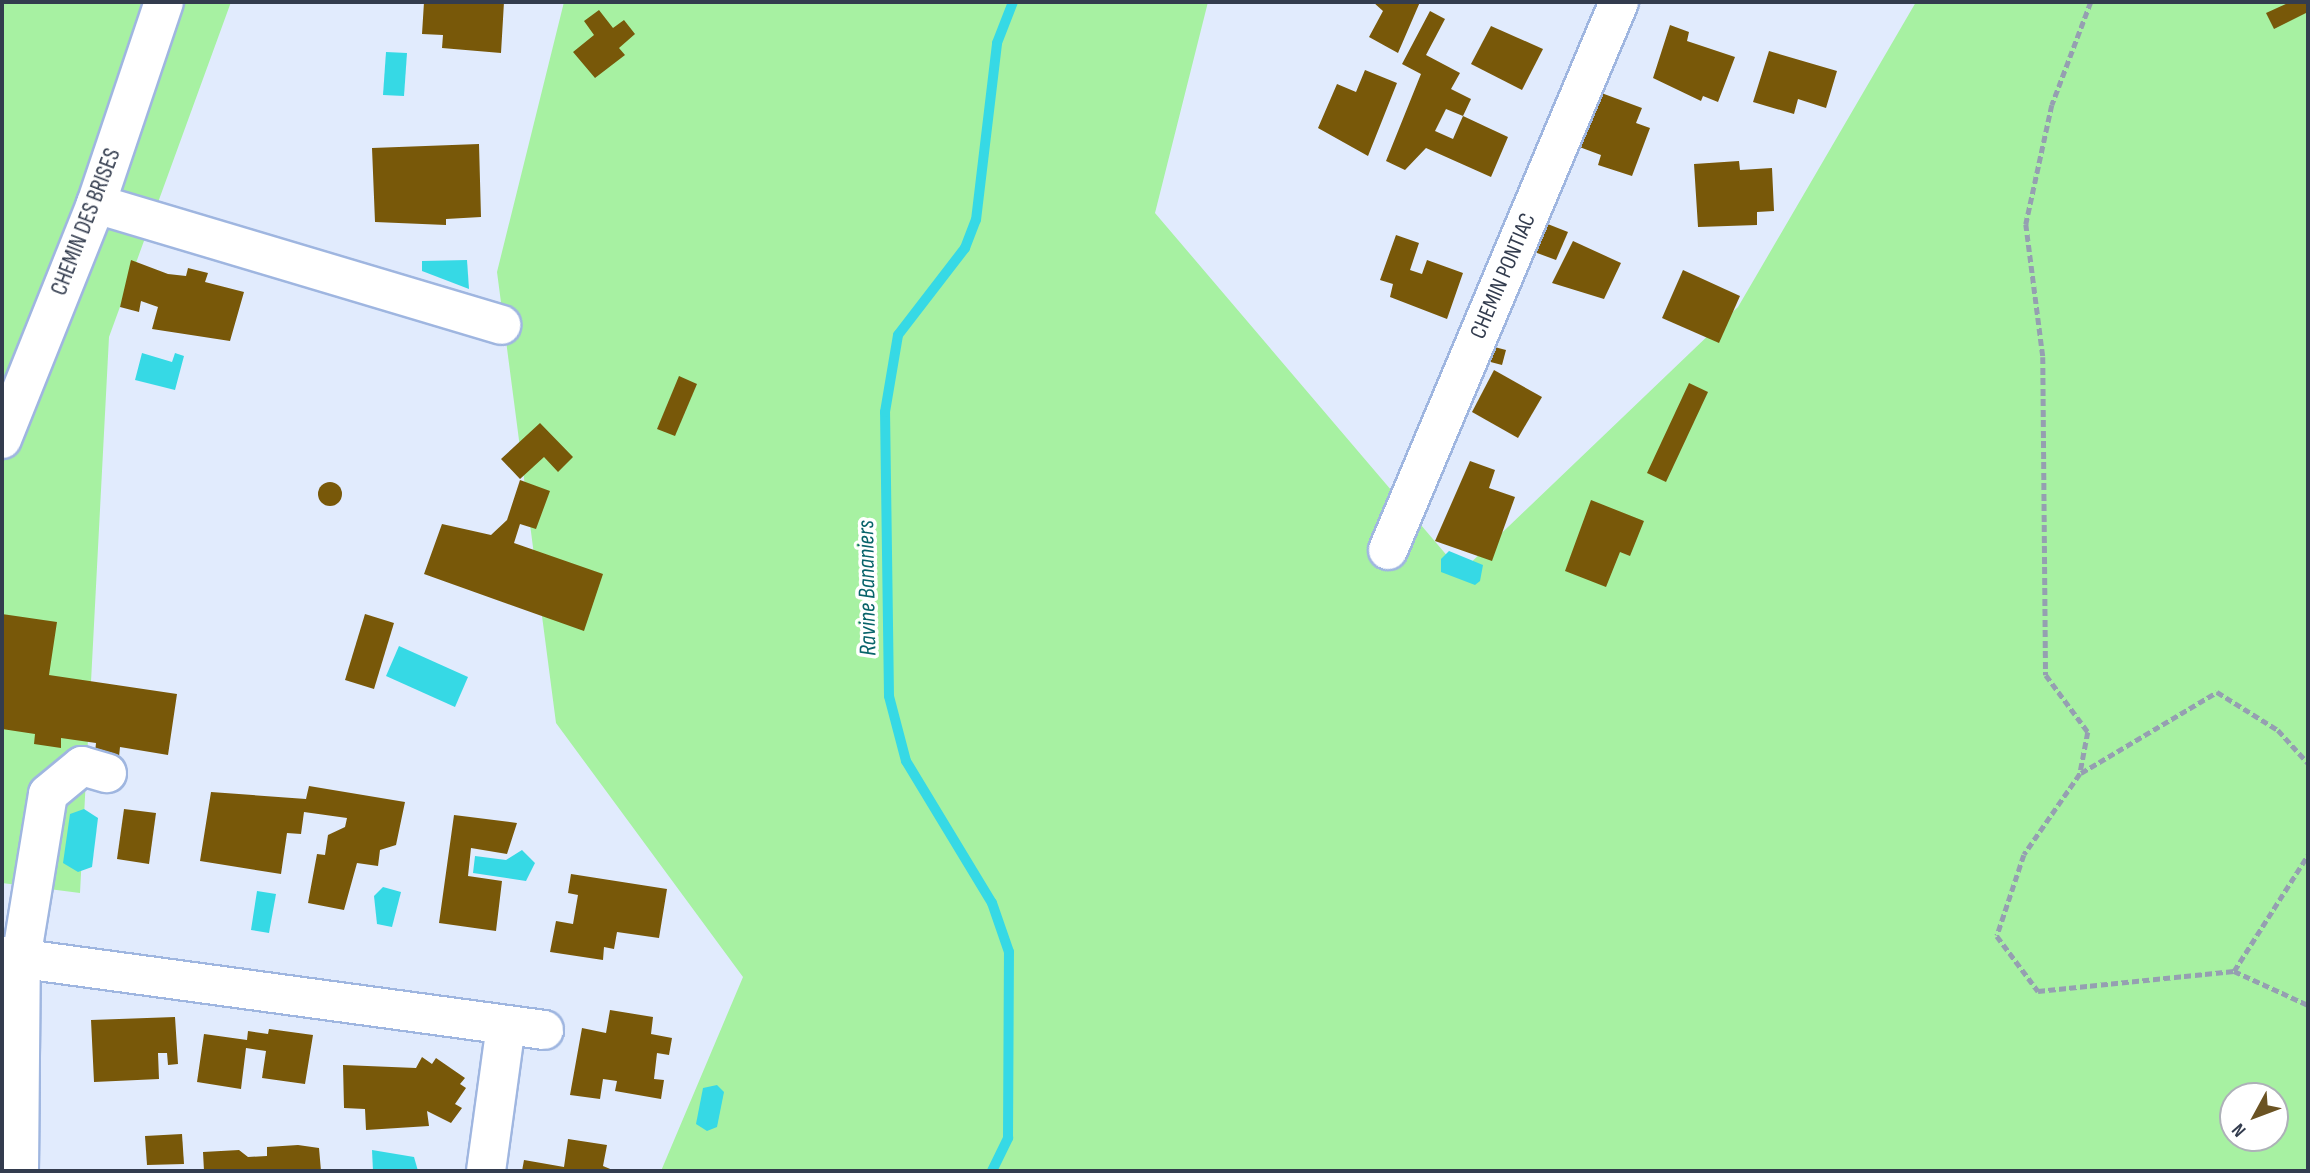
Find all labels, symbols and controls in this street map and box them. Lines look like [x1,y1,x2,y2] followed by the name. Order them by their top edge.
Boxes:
[45,145,127,299] street label: CHEMIN DES BRISES
[1464,209,1542,343] street label: CHEMIN PONTIAC
[851,520,883,656] water label: Ravine Bananiers
[2219,1082,2289,1152] north arrow
[2227,1118,2251,1141] text: N

